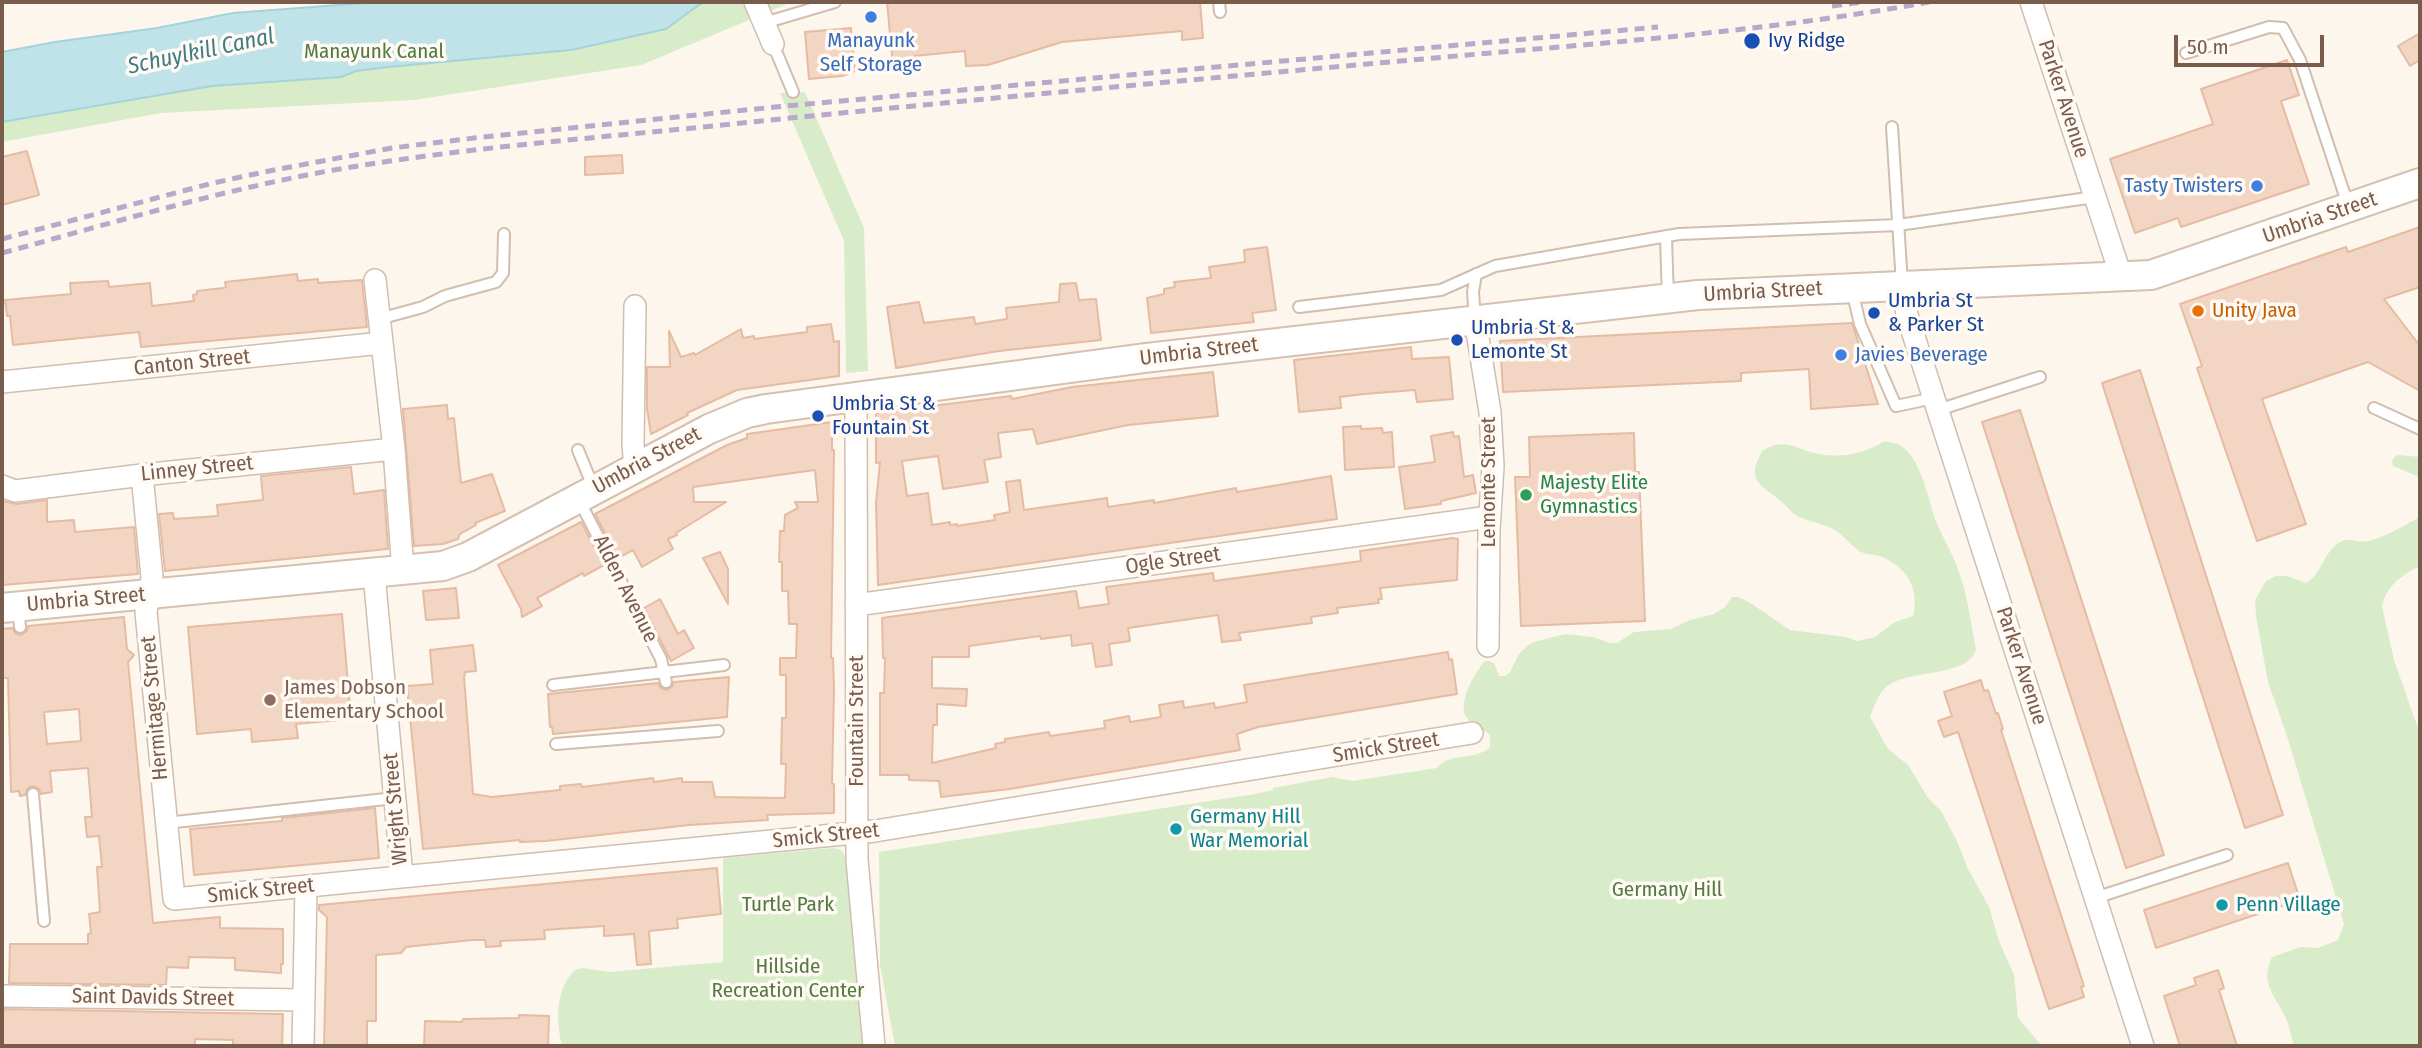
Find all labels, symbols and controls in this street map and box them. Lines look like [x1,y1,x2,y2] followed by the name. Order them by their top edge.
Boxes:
[863,9,879,25] marker: Manayunk Self Storage
[2177,21,2328,65] scale bar
[125,23,277,81] water label: Schuylkill Canal
[820,28,922,78] place label: Manayunk Self Storage
[1768,28,1845,54] place label: Ivy Ridge
[1742,31,1762,51] marker: Ivy Ridge
[2187,34,2229,60] text: 50 m
[2032,37,2094,161] street label: Parker Avenue
[304,39,444,65] park label: Manayunk Canal
[2124,173,2243,199] place label: Tasty Twisters
[2249,178,2265,194] marker: Tasty Twisters
[2260,187,2380,249] street label: Umbria Street
[1703,276,1823,308] street label: Umbria Street
[1888,288,1984,338] place label: Umbria St & Parker St
[2212,298,2297,324] place label: Unity Java
[2190,303,2206,319] marker: Unity Java
[1866,305,1882,321] marker: Umbria St & Parker St
[1471,315,1575,365] place label: Umbria St & Lemonte St
[1138,332,1260,372] street label: Umbria Street
[1449,332,1465,348] marker: Umbria St & Lemonte St
[1855,342,1988,368] place label: Javies Beverage
[132,344,252,382] street label: Canton Street
[1833,347,1849,363] marker: Javies Beverage
[832,391,936,441] place label: Umbria St & Fountain St
[810,408,826,424] marker: Umbria St & Fountain St
[1476,417,1502,547] street label: Lemonte Street
[588,422,706,500] street label: Umbria Street
[140,451,254,487] street label: Linney Street
[1540,470,1648,520] place label: Majesty Elite Gymnastics
[1518,487,1534,503] marker: Majesty Elite Gymnastics
[587,531,663,647] street label: Alden Avenue
[1124,542,1222,580] street label: Ogle Street
[26,582,146,618] street label: Umbria Street
[1990,604,2052,728] street label: Parker Avenue
[136,635,174,781] street label: Hermitage Street
[844,655,870,787] street label: Fountain Street
[284,675,444,725] place label: James Dobson Elementary School
[262,692,278,708] marker: James Dobson Elementary School
[1331,727,1441,769] street label: Smick Street
[379,752,413,866] street label: Wright Street
[1190,804,1308,854] place label: Germany Hill War Memorial
[771,818,881,854] street label: Smick Street
[1168,821,1184,837] marker: Germany Hill War Memorial
[206,873,316,909] street label: Smick Street
[1612,877,1722,903] park label: Germany Hill
[742,892,834,918] park label: Turtle Park
[2236,892,2341,918] place label: Penn Village
[2214,897,2230,913] marker: Penn Village
[712,954,864,1004] park label: Hillside Recreation Center
[72,984,234,1012] street label: Saint Davids Street

